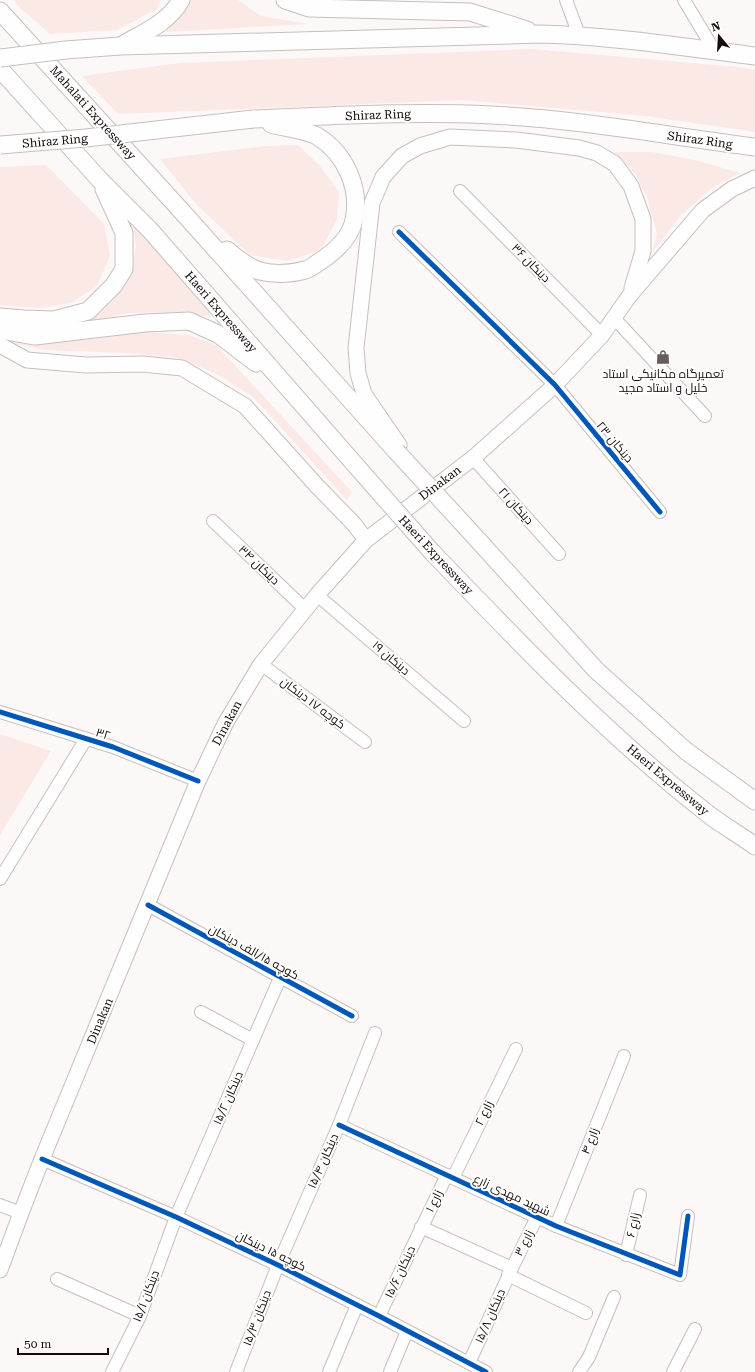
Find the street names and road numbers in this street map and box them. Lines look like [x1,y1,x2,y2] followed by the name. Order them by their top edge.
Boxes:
[47,63,140,164] street label: Mahalati Expressway
[345,107,411,123] street label: Shiraz Ring
[666,128,734,152] street label: Shiraz Ring
[22,131,89,151] street label: Shiraz Ring
[509,241,553,285] street label: ۳۶ دینکان
[182,269,261,356] street label: Haeri Expressway
[594,419,636,466] street label: ۲۳ دینکان
[416,463,464,503] street label: Dinakan
[496,485,536,528] street label: ۲۱ دینکان
[396,513,477,598] street label: Haeri Expressway
[236,542,282,588] street label: ۳۴ دینکان
[369,638,413,678] street label: ۱۹ دینکان
[277,674,348,733] street label: کوچه ۱۷ دینکان
[209,698,245,748] street label: Dinakan
[94,725,112,743] street label: ۳۲
[624,742,713,819] street label: Haeri Expressway
[206,921,301,984] street label: کوچه ۱۵/الف دینکان
[84,996,116,1046] street label: Dinakan
[210,1069,246,1127] street label: ۱۵/۲ دینکان
[472,1098,497,1128] street label: ۲ زارع
[578,1126,603,1157] street label: ۴ زارع
[305,1131,341,1190] street label: ۱۵/۴ دینکان
[471,1171,553,1220] street label: شهید مهدی زارع
[423,1188,446,1215] street label: ۱ زارع
[623,1211,644,1239] street label: ۶ زارع
[233,1228,308,1276] street label: کوچه ۱۵ دینکان
[512,1228,537,1259] street label: ۳ زارع
[382,1243,418,1300] street label: ۱۵/۶ دینکان
[130,1268,162,1324] street label: ۱۵/۱ دینکان
[472,1287,508,1345] street label: ۱۵/۸ دینکان
[240,1288,274,1348] street label: ۱۵/۳ دینکان

